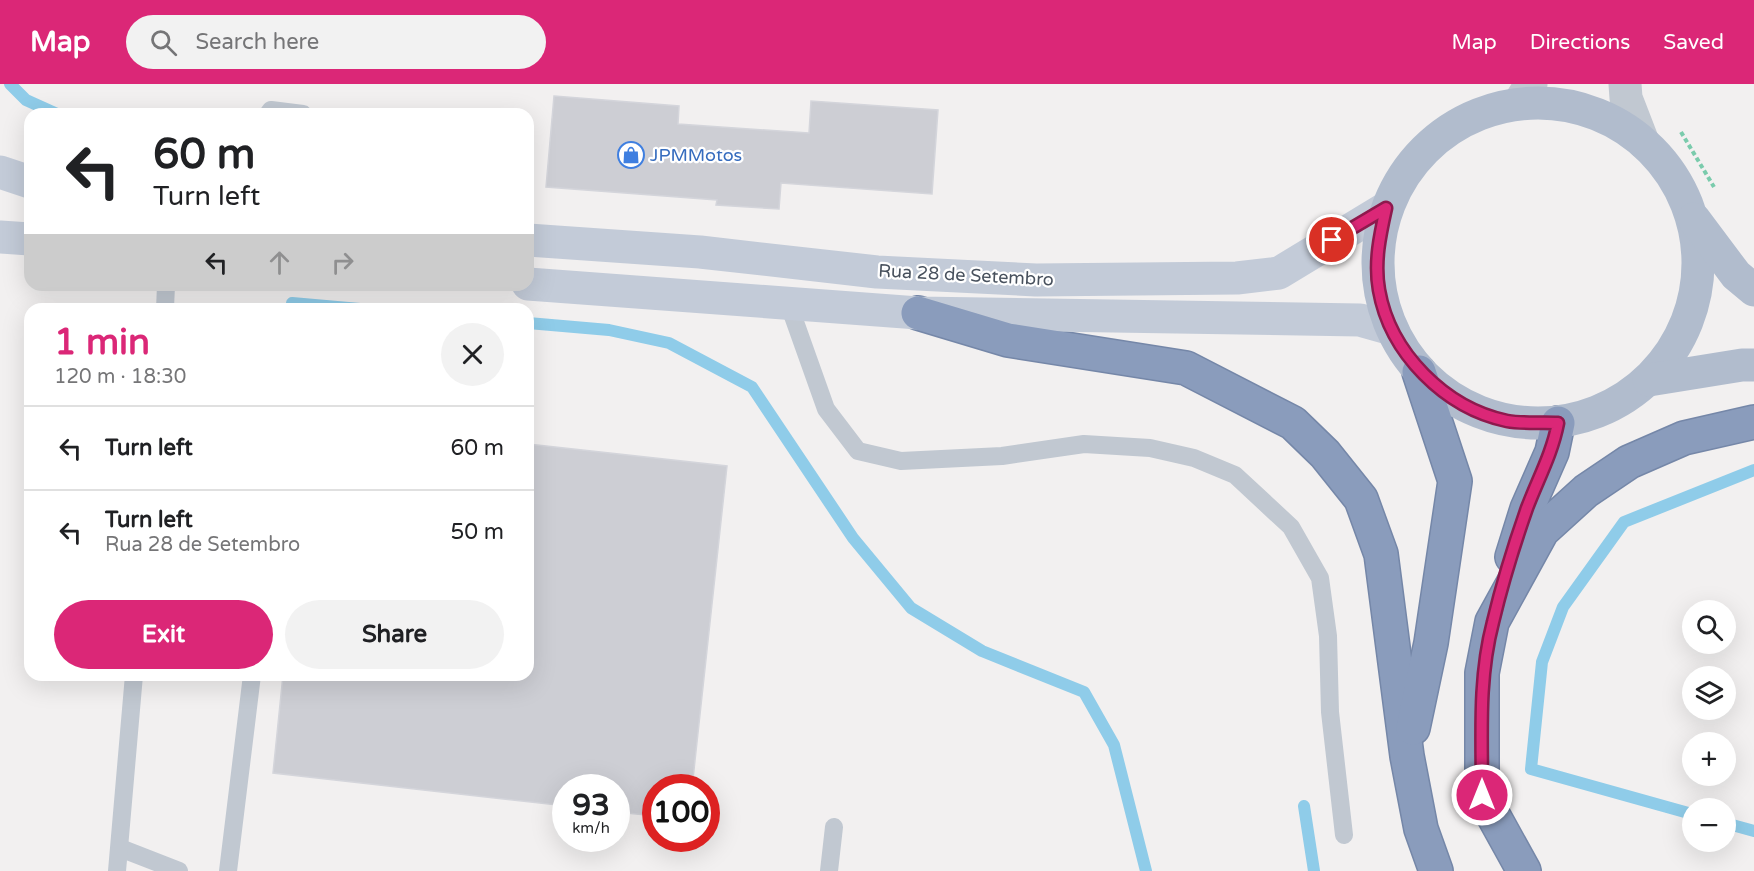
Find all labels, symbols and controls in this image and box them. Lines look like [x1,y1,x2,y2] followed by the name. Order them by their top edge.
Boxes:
[126,15,546,69] search box
[30,25,90,59] text: Map
[147,26,180,59] icon: search
[195,29,319,55] text: Search here
[1451,30,1497,55] text: Map
[1530,30,1630,55] text: Directions
[1663,30,1724,55] text: Saved
[153,129,255,180] text: 60 m
[54,132,132,210] icon: left
[616,140,646,170] shop icon: JPMMotos
[650,144,742,166] place label: JPMMotos
[153,180,260,213] text: Turn left
[1306,214,1357,265] pin
[1315,223,1348,256] icon: arrive
[200,246,233,279] icon: left
[263,246,296,279] icon: ahead
[326,246,359,279] icon: right
[878,259,1054,291] street label: Rua 28 de Setembro
[54,321,150,364] text: 1 min
[441,323,504,386] button: close
[54,365,186,389] text: 120 m · 18:30
[54,432,87,465] icon: left
[105,435,193,461] text: Turn left
[450,435,504,461] text: 60 m
[105,507,193,533] text: Turn left
[54,516,87,549] icon: left
[450,519,504,545] text: 50 m
[105,533,300,557] text: Rua 28 de Setembro
[54,600,273,669] button: Exit
[285,600,504,669] button: Share
[1682,600,1736,852] map controls
[1682,600,1736,654] button: search
[1682,666,1736,720] button: layers
[1682,732,1736,786] button: +
[1450,763,1514,827] position arrow
[642,774,720,852] speed limit sign: 100
[572,787,610,824] text: 93
[1682,798,1736,852] button: −
[572,819,610,837] text: km/h

